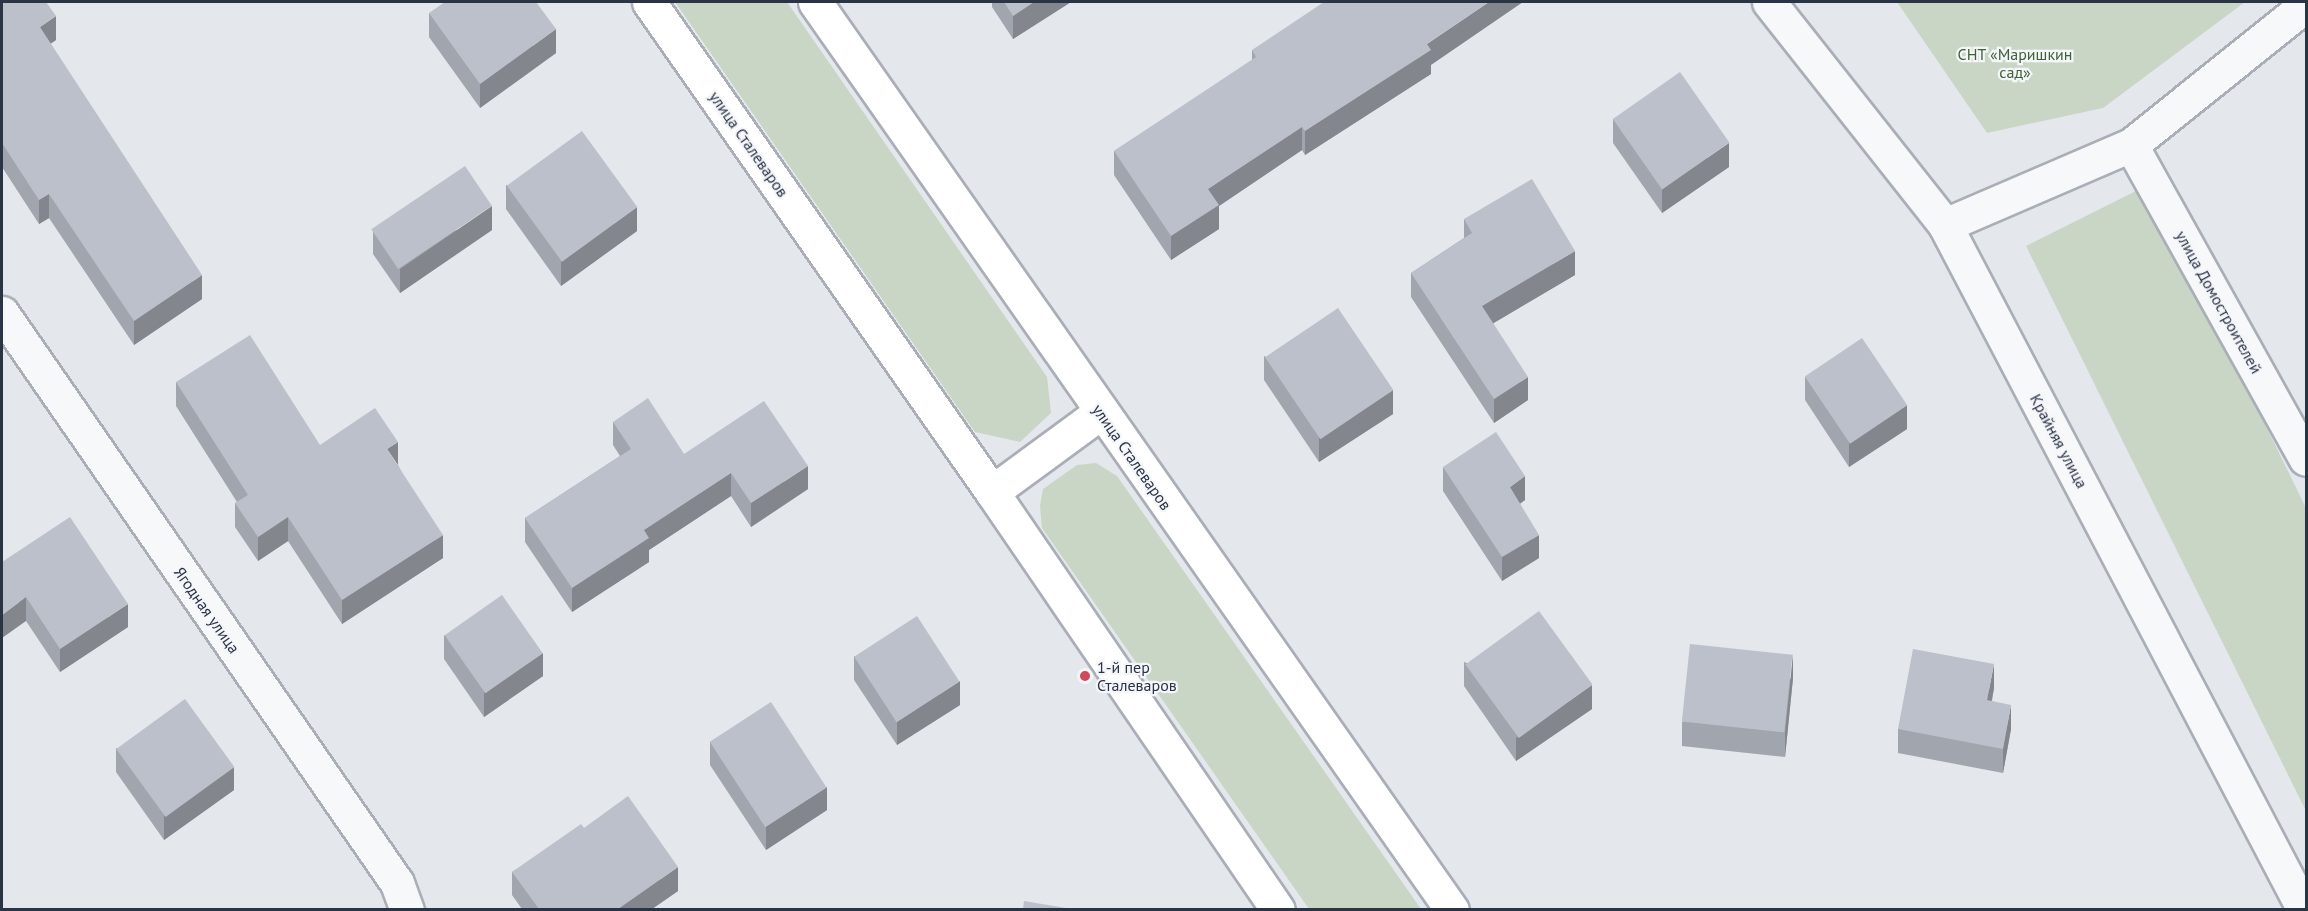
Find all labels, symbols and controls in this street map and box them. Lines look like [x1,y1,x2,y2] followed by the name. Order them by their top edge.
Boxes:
[1957,44,2073,82] park label: СНТ «Маришкин сад»
[705,87,793,201] street label: улица Сталеваров
[2172,227,2266,377] street label: улица Домостроителей
[2026,391,2092,491] street label: Крайняя улица
[1088,400,1176,514] street label: улица Сталеваров
[170,563,244,657] street label: Ягодная улица
[1097,657,1177,695] place label: 1-й пер Сталеваров
[1078,669,1092,683] marker: 1-й пер Сталеваров

